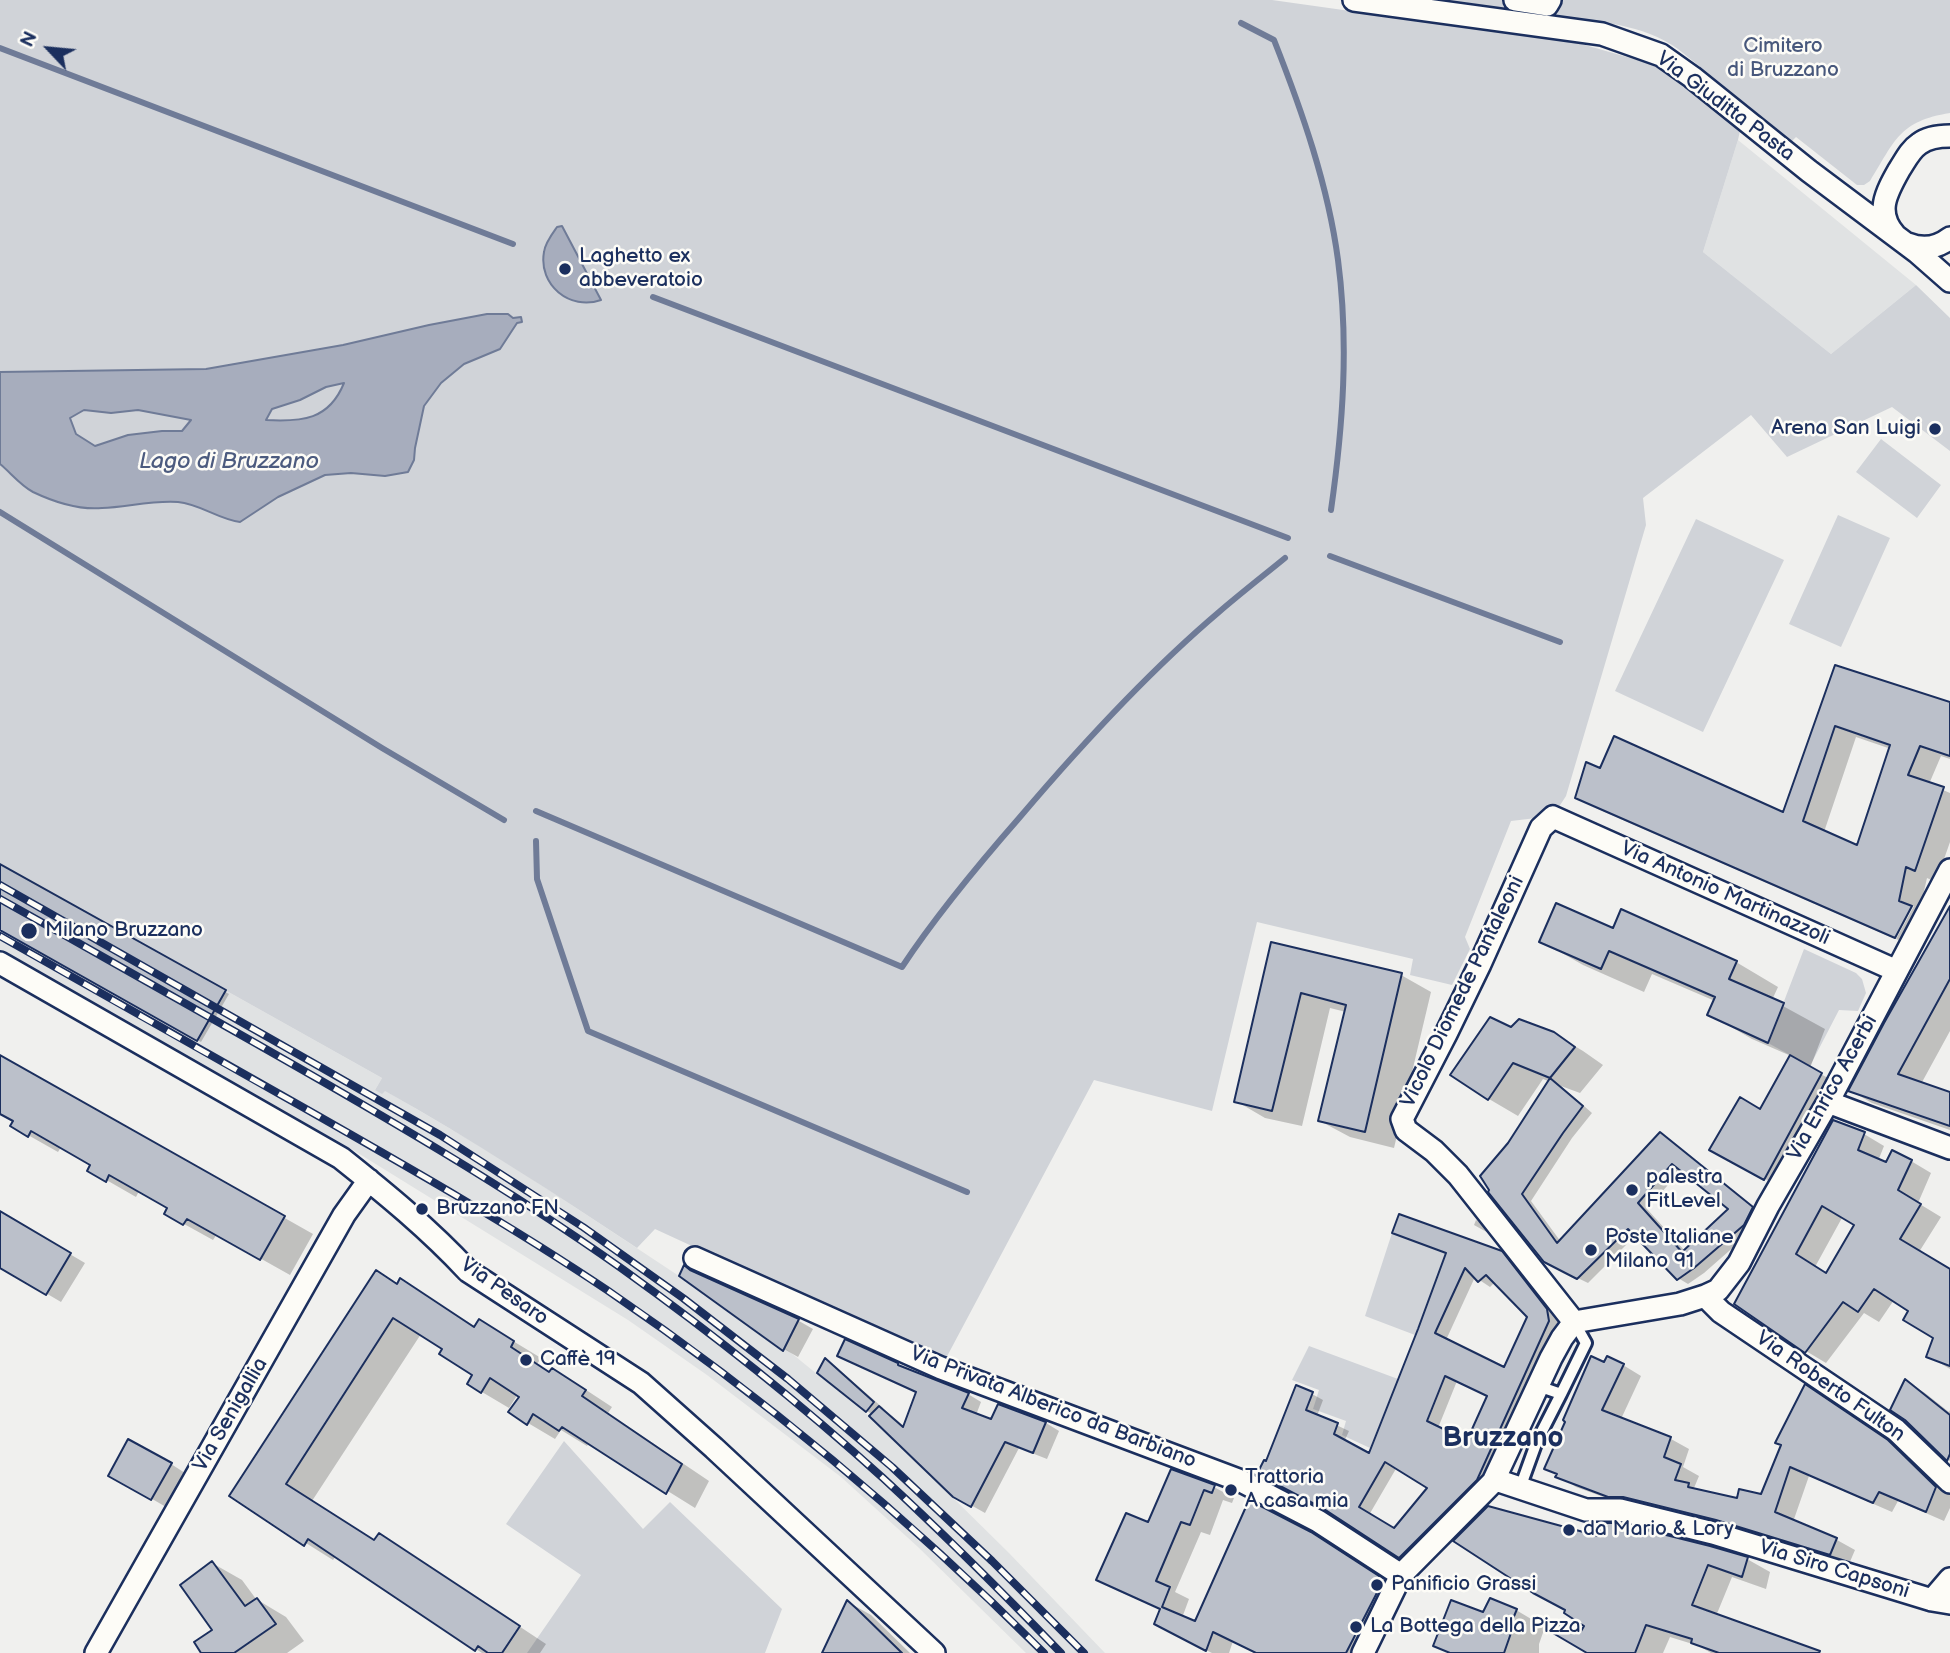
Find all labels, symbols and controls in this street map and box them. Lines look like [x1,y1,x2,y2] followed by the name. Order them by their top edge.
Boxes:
[14,14,84,84] north arrow
[16,28,43,51] text: N
[1727,34,1839,84] park label: Cimitero di Bruzzano
[1651,47,1799,167] street label: Via Giuditta Pasta
[579,244,703,294] place label: Laghetto ex abbeveratoio
[557,261,573,277] marker: Laghetto ex abbeveratoio
[1771,416,1921,442] place label: Arena San Luigi
[1927,421,1943,437] marker: Arena San Luigi
[139,448,319,476] water label: Lago di Bruzzano
[1616,836,1834,952] street label: Via Antonio Martinazzoli
[1396,872,1530,1112] street label: Vicolo Diomede Pantaleoni
[45,918,203,944] place label: Milano Bruzzano
[19,921,39,941] marker: Milano Bruzzano
[1783,1011,1883,1165] street label: Via Enrico Acerbi
[1646,1165,1723,1215] place label: palestra FitLevel
[1624,1182,1640,1198] marker: palestra FitLevel
[436,1196,559,1222] place label: Bruzzano FN
[414,1201,430,1217] marker: Bruzzano FN
[1605,1225,1734,1275] place label: Poste Italiane Milano 91
[1583,1242,1599,1258] marker: Poste Italiane Milano 91
[455,1253,553,1331] street label: Via Pesaro
[1751,1326,1909,1448] street label: Via Roberto Fulton
[906,1342,1200,1474] street label: Via Privata Alberico da Barbiano
[540,1347,616,1373] place label: Caffè 19
[518,1352,534,1368] marker: Caffè 19
[188,1353,274,1477] street label: Via Senigallia
[1442,1422,1564,1456] district label: Bruzzano
[1245,1465,1349,1515] place label: Trattoria A casa mia
[1223,1482,1239,1498] marker: Trattoria A casa mia
[1583,1517,1734,1543] place label: da Mario & Lory
[1561,1522,1577,1538] marker: da Mario & Lory
[1756,1535,1912,1605] street label: Via Siro Capsoni
[1391,1572,1536,1598] place label: Panificio Grassi
[1369,1577,1385,1593] marker: Panificio Grassi
[1370,1614,1581,1640] place label: La Bottega della Pizza
[1348,1619,1364,1635] marker: La Bottega della Pizza

